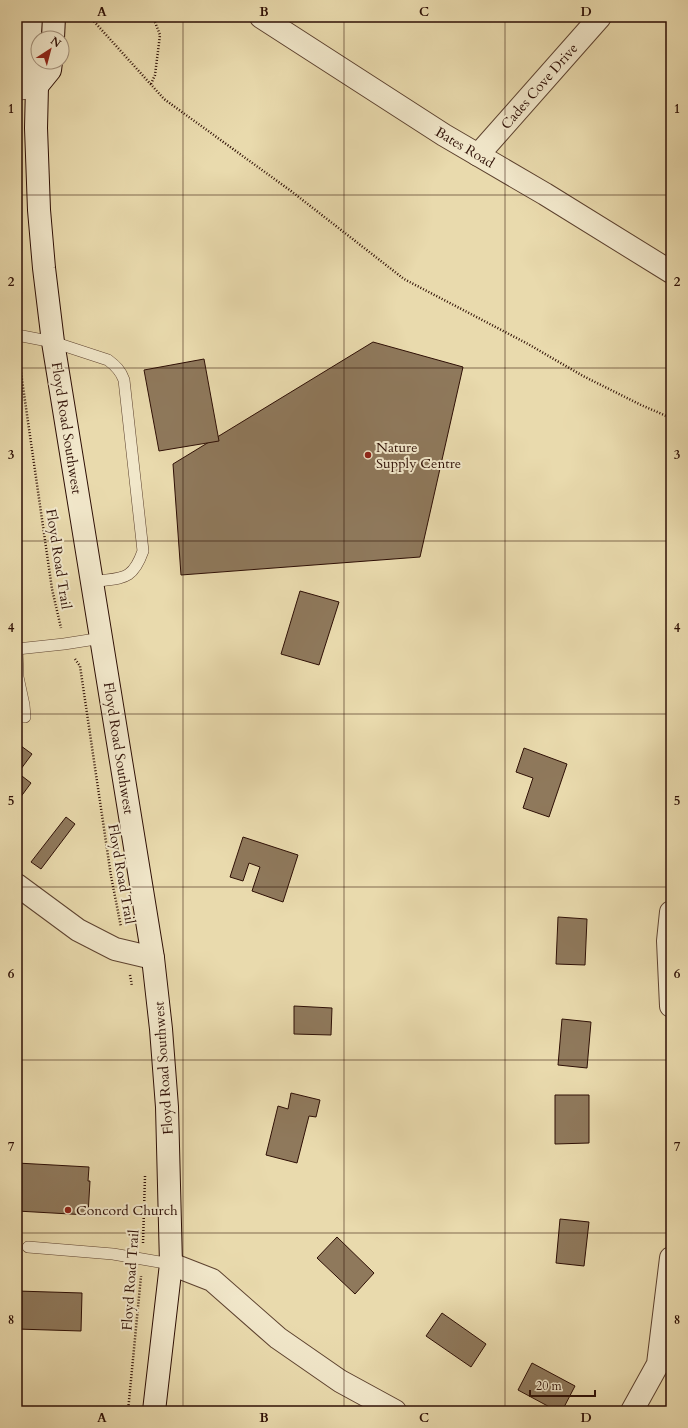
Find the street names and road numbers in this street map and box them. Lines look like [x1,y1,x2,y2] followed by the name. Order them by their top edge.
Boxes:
[497,39,582,133] street label: Cades Cove Drive
[432,122,498,173] street label: Bates Road
[47,361,86,496] street label: Floyd Road Southwest
[41,508,76,611] street label: Floyd Road Trail
[99,681,138,816] street label: Floyd Road Southwest
[103,823,140,926] street label: Floyd Road Trail
[149,1000,178,1135] street label: Floyd Road Southwest
[117,1228,144,1331] street label: Floyd Road Trail

